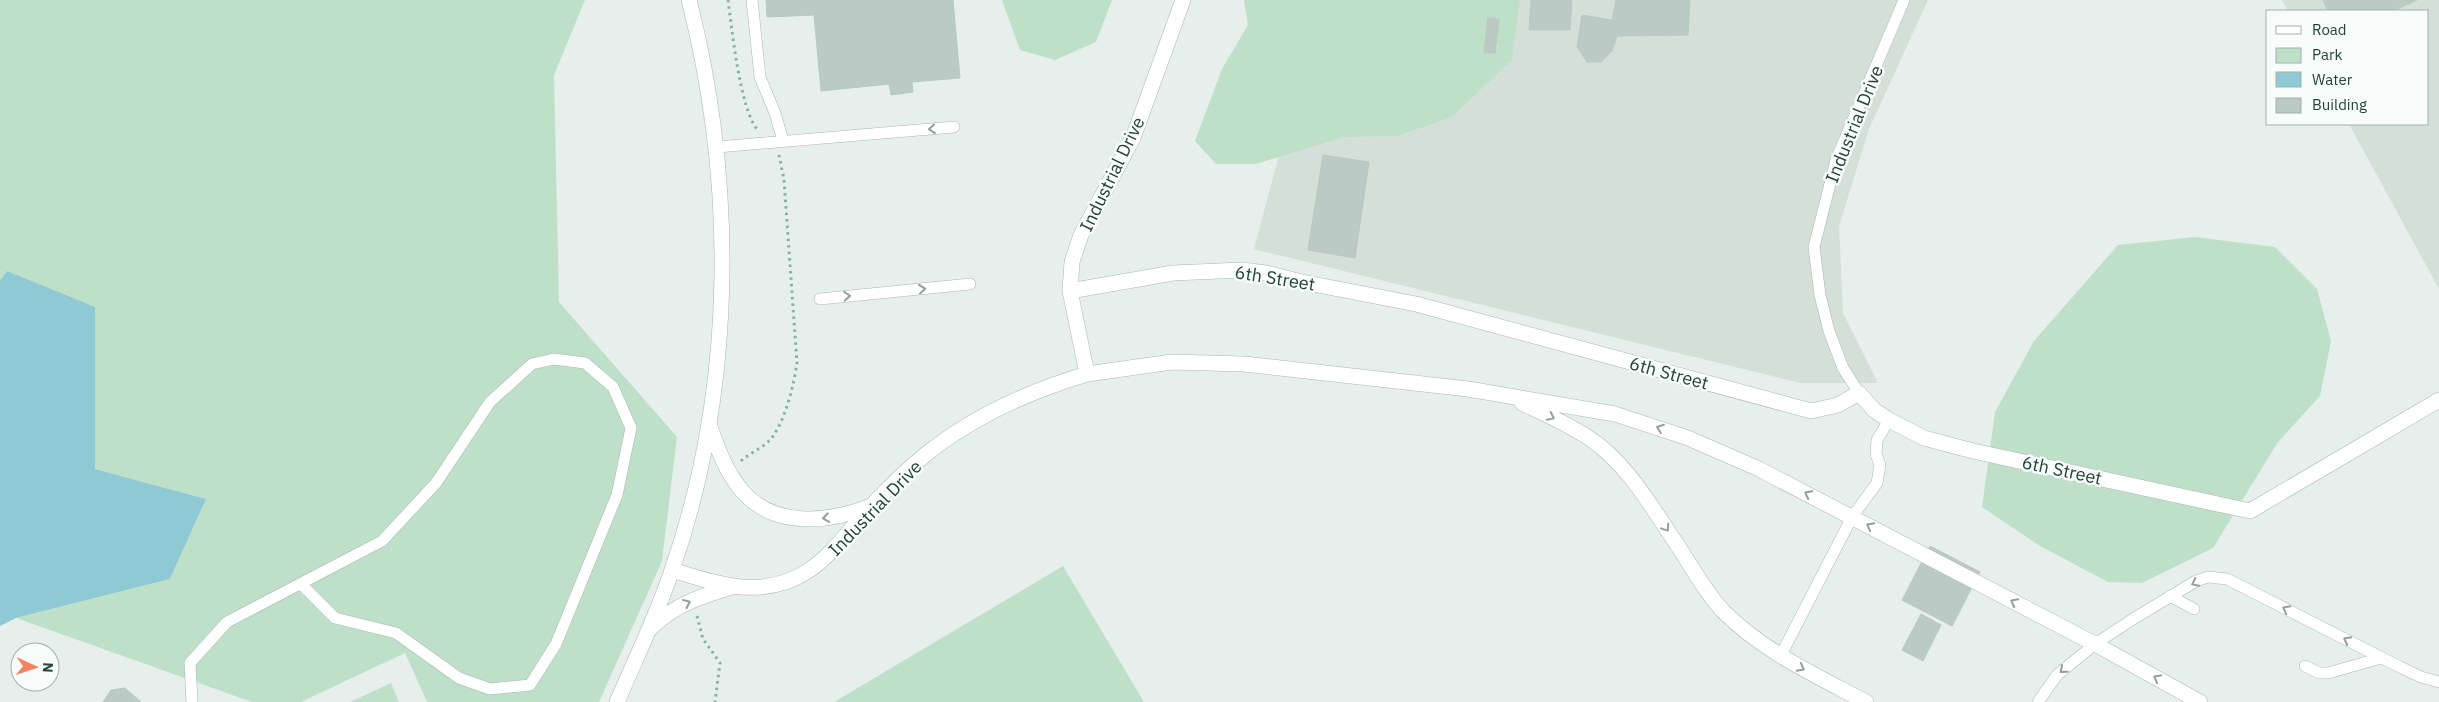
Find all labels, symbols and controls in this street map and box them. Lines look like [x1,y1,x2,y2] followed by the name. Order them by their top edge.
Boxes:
[2266,10,2429,125] legend
[2312,20,2347,39] text: Road
[2312,45,2342,64] text: Park
[1820,62,1888,186] street label: Industrial Drive
[2312,70,2353,89] text: Water
[2312,95,2367,114] text: Building
[1074,113,1150,235] street label: Industrial Drive
[927,123,935,134] one-way arrow
[1233,260,1317,296] street label: 6th Street
[918,284,926,295] one-way arrow
[843,291,851,302] one-way arrow
[1627,351,1711,395] street label: 6th Street
[1546,411,1555,421] one-way arrow
[1656,424,1665,434] one-way arrow
[2020,450,2104,490] street label: 6th Street
[823,455,927,561] street label: Industrial Drive
[1804,490,1813,500] one-way arrow
[821,512,829,523] one-way arrow
[1660,522,1669,532] one-way arrow
[1866,522,1875,532] one-way arrow
[2191,576,2200,587] one-way arrow
[682,598,691,609] one-way arrow
[2010,598,2019,608] one-way arrow
[2282,605,2291,615] one-way arrow
[2343,636,2352,646] one-way arrow
[10,642,60,692] north arrow
[39,662,57,673] text: N
[1796,662,1805,672] one-way arrow
[2060,664,2069,673] one-way arrow
[2153,675,2162,685] one-way arrow

